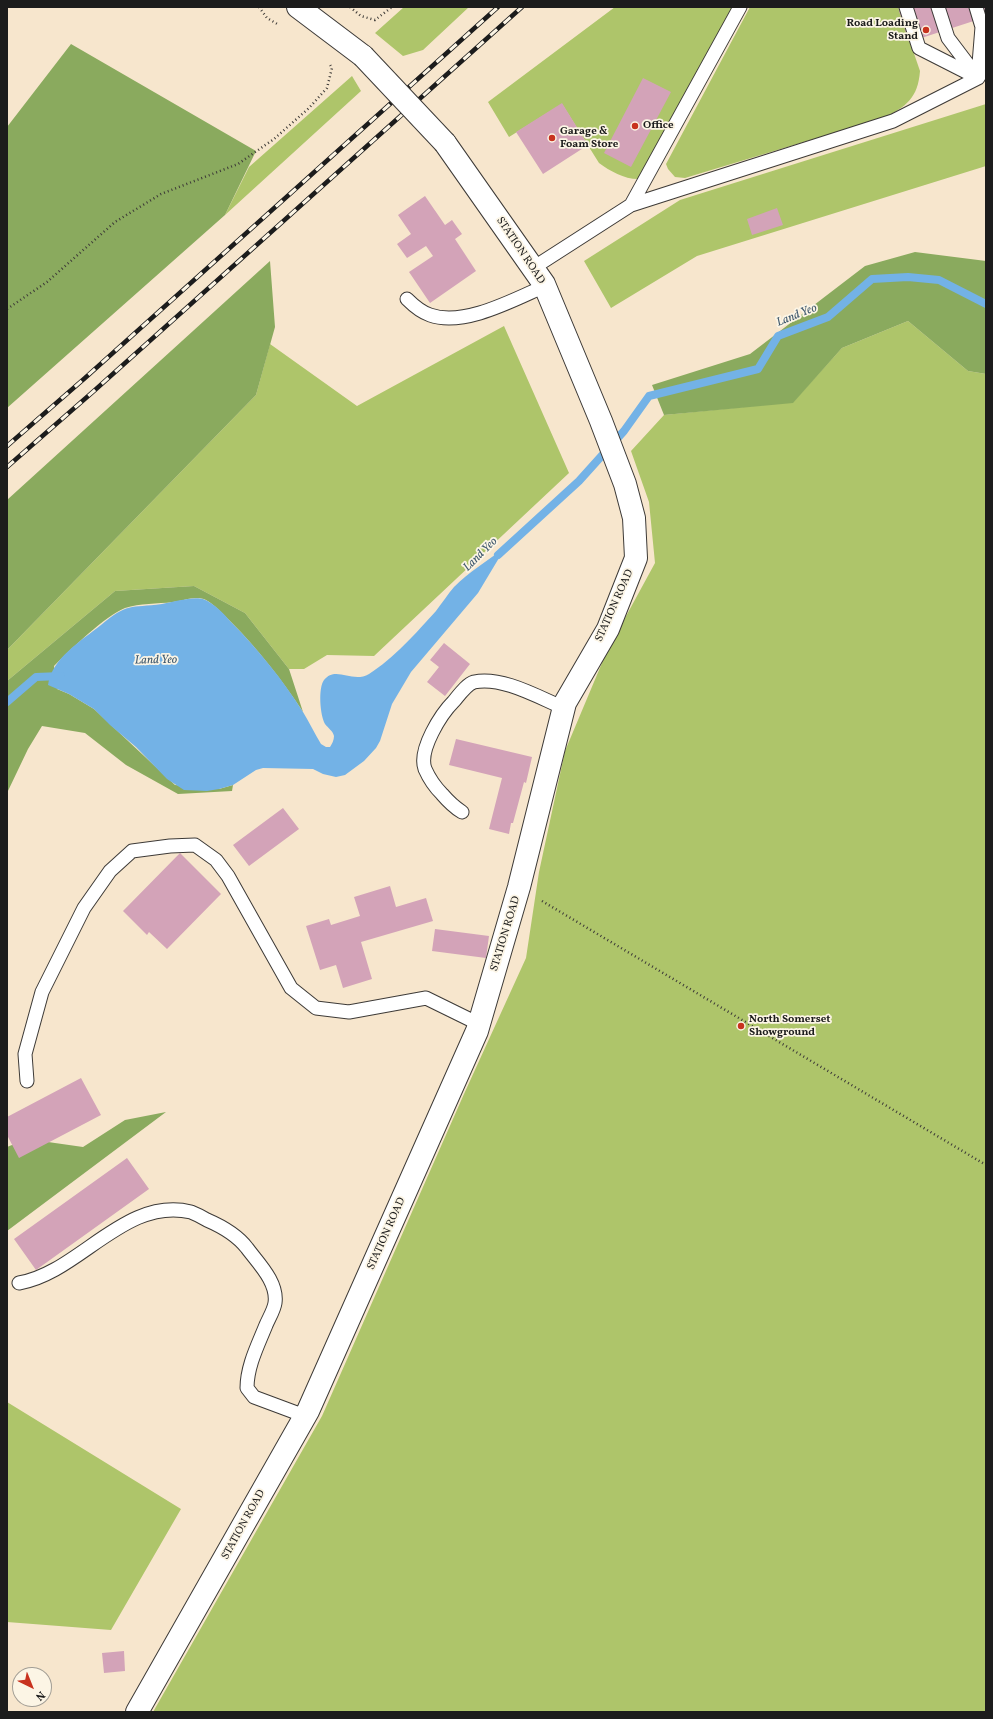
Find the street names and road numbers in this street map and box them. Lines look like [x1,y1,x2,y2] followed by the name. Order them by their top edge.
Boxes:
[493,215,547,287] street label: STATION ROAD
[593,568,637,644] street label: STATION ROAD
[488,895,524,973] street label: STATION ROAD
[365,1196,409,1272] street label: STATION ROAD
[219,1488,269,1562] street label: STATION ROAD

